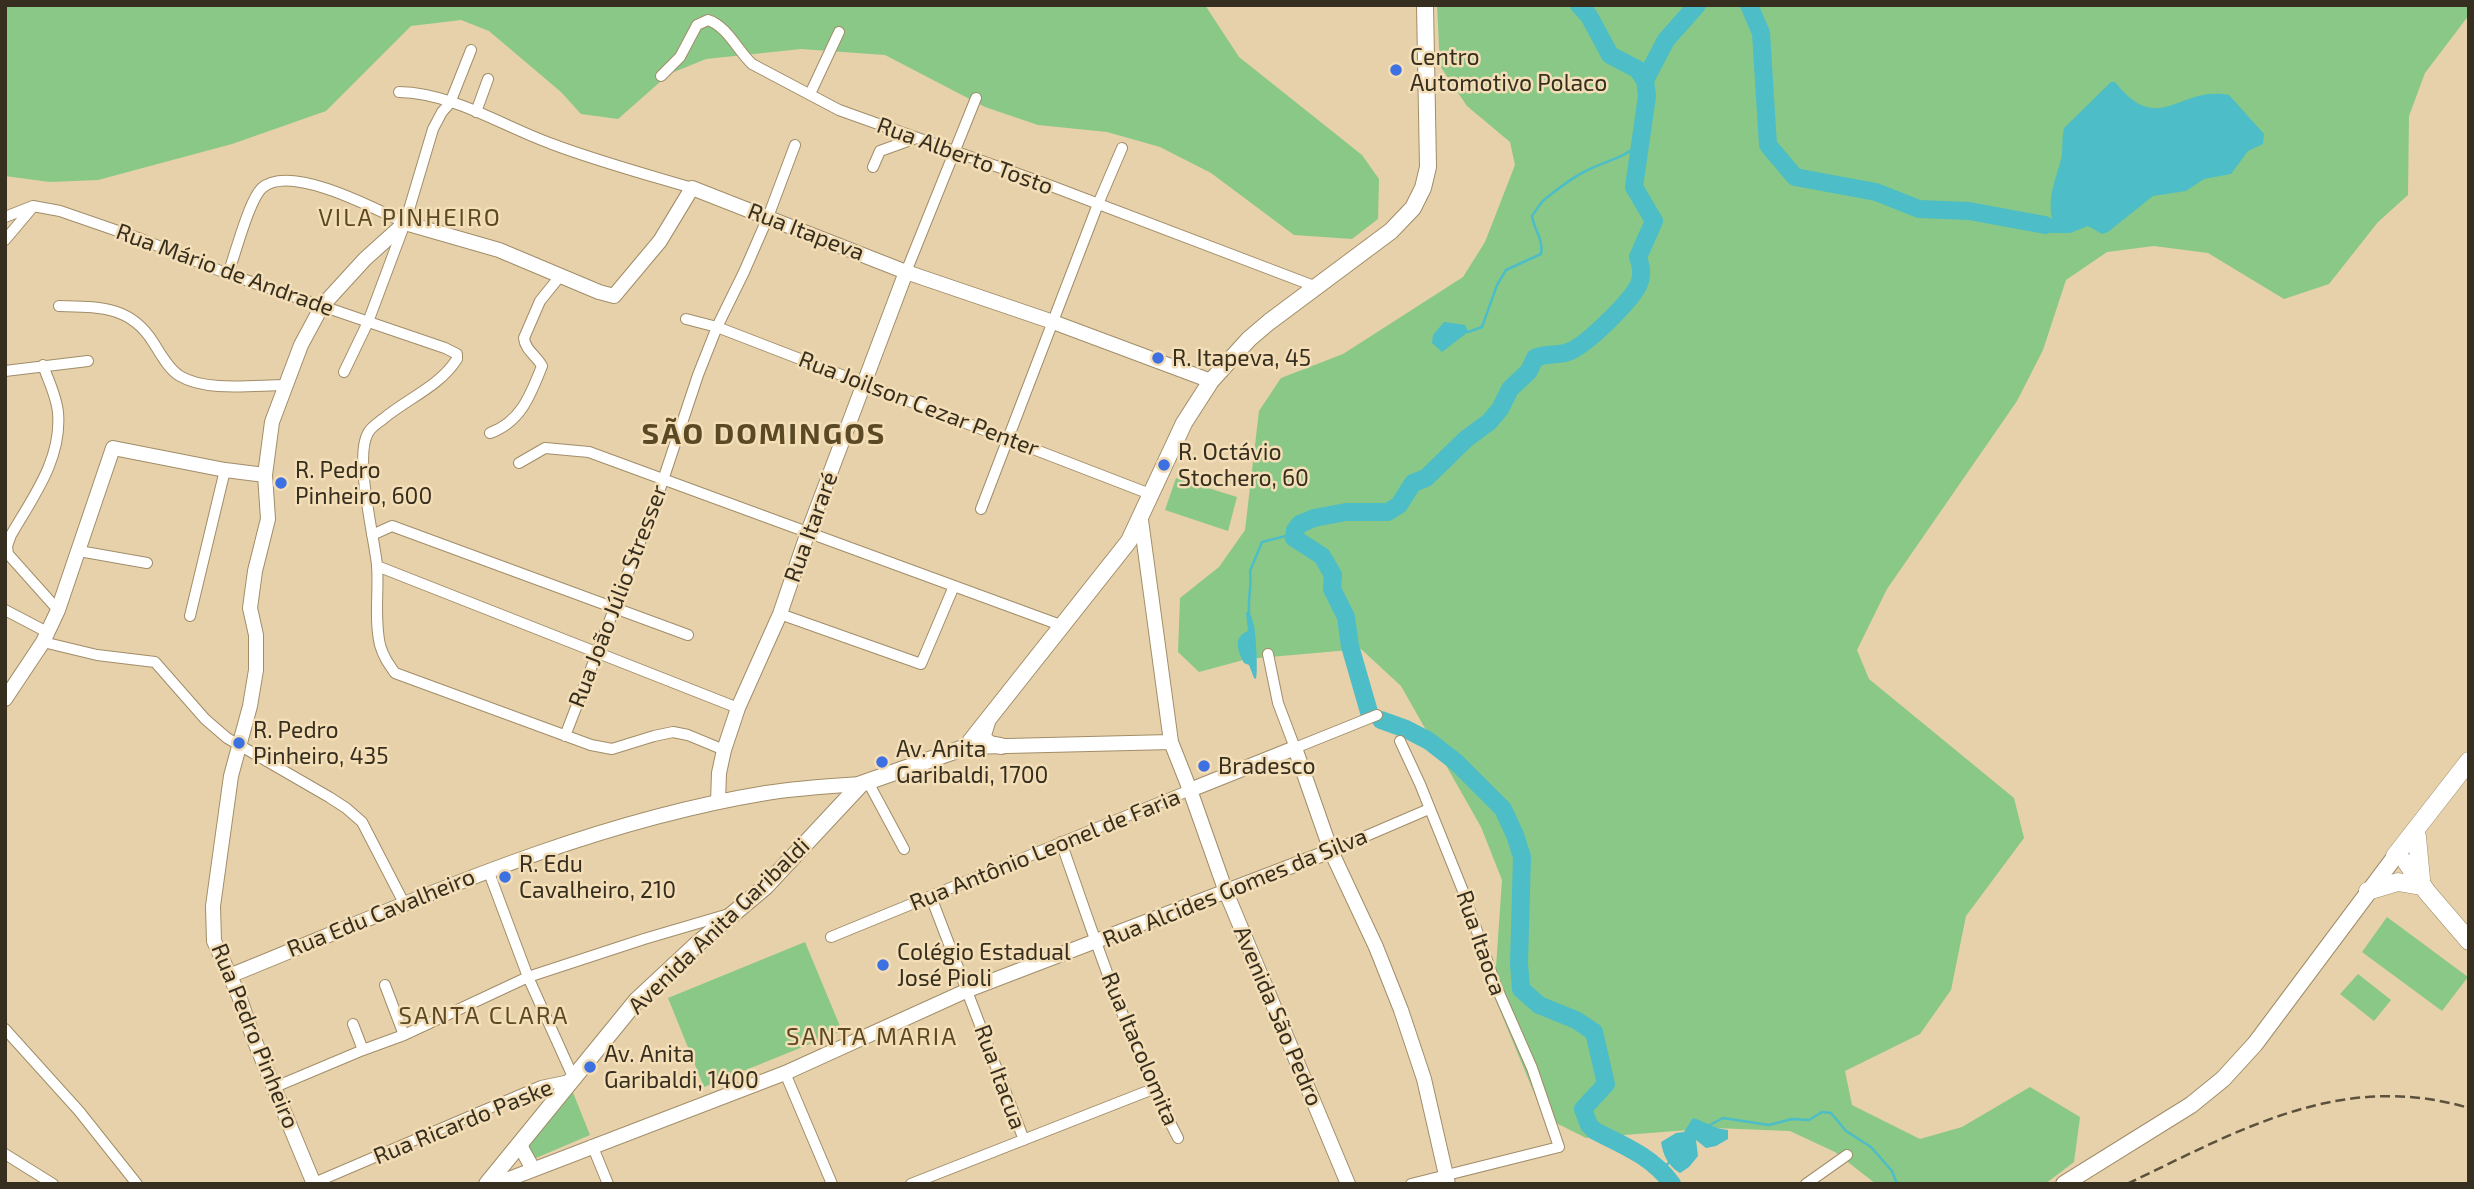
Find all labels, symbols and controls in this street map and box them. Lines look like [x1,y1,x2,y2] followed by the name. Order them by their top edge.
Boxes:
[1410,43,1607,97] place label: Centro Automotivo Polaco
[1388,62,1404,78] marker: Centro Automotivo Polaco
[873,111,1057,201] street label: Rua Alberto Tosto
[744,197,868,267] street label: Rua Itapeva
[320,204,500,232] district label: VILA PINHEIRO
[112,218,338,322] street label: Rua Mário de Andrade
[1172,344,1311,372] place label: R. Itapeva, 45
[795,345,1043,463] street label: Rua Joilson Cezar Penter
[1150,350,1166,366] marker: R. Itapeva, 45
[643,416,885,452] district label: SÃO DOMINGOS
[1178,438,1309,492] place label: R. Octávio Stochero, 60
[295,456,432,510] place label: R. Pedro Pinheiro, 600
[1156,457,1172,473] marker: R. Octávio Stochero, 60
[778,468,844,586] street label: Rua Itararé
[273,475,289,491] marker: R. Pedro Pinheiro, 600
[563,481,673,711] street label: Rua João Júlio Stresser
[253,716,389,770] place label: R. Pedro Pinheiro, 435
[231,735,247,751] marker: R. Pedro Pinheiro, 435
[896,735,1048,789] place label: Av. Anita Garibaldi, 1700
[1218,752,1315,780] place label: Bradesco
[874,754,890,770] marker: Av. Anita Garibaldi, 1700
[1196,758,1212,774] marker: Bradesco
[906,783,1184,917] street label: Rua Antônio Leonel de Faria
[1099,822,1371,954] street label: Rua Alcides Gomes da Silva
[623,832,815,1020] street label: Avenida Anita Garibaldi
[519,850,676,904] place label: R. Edu Cavalheiro, 210
[283,863,479,963] street label: Rua Edu Cavalheiro
[497,869,513,885] marker: R. Edu Cavalheiro, 210
[1450,887,1512,999] street label: Rua Itaoca
[1228,922,1328,1110] street label: Avenida São Pedro
[897,938,1071,992] place label: Colégio Estadual José Pioli
[205,939,305,1133] street label: Rua Pedro Pinheiro
[875,957,891,973] marker: Colégio Estadual José Pioli
[1095,968,1185,1130] street label: Rua Itacolomita
[400,1002,568,1030] district label: SANTA CLARA
[968,1021,1032,1133] street label: Rua Itacua
[787,1023,957,1051] district label: SANTA MARIA
[604,1040,759,1094] place label: Av. Anita Garibaldi, 1400
[582,1059,598,1075] marker: Av. Anita Garibaldi, 1400
[369,1073,557,1171] street label: Rua Ricardo Paske

